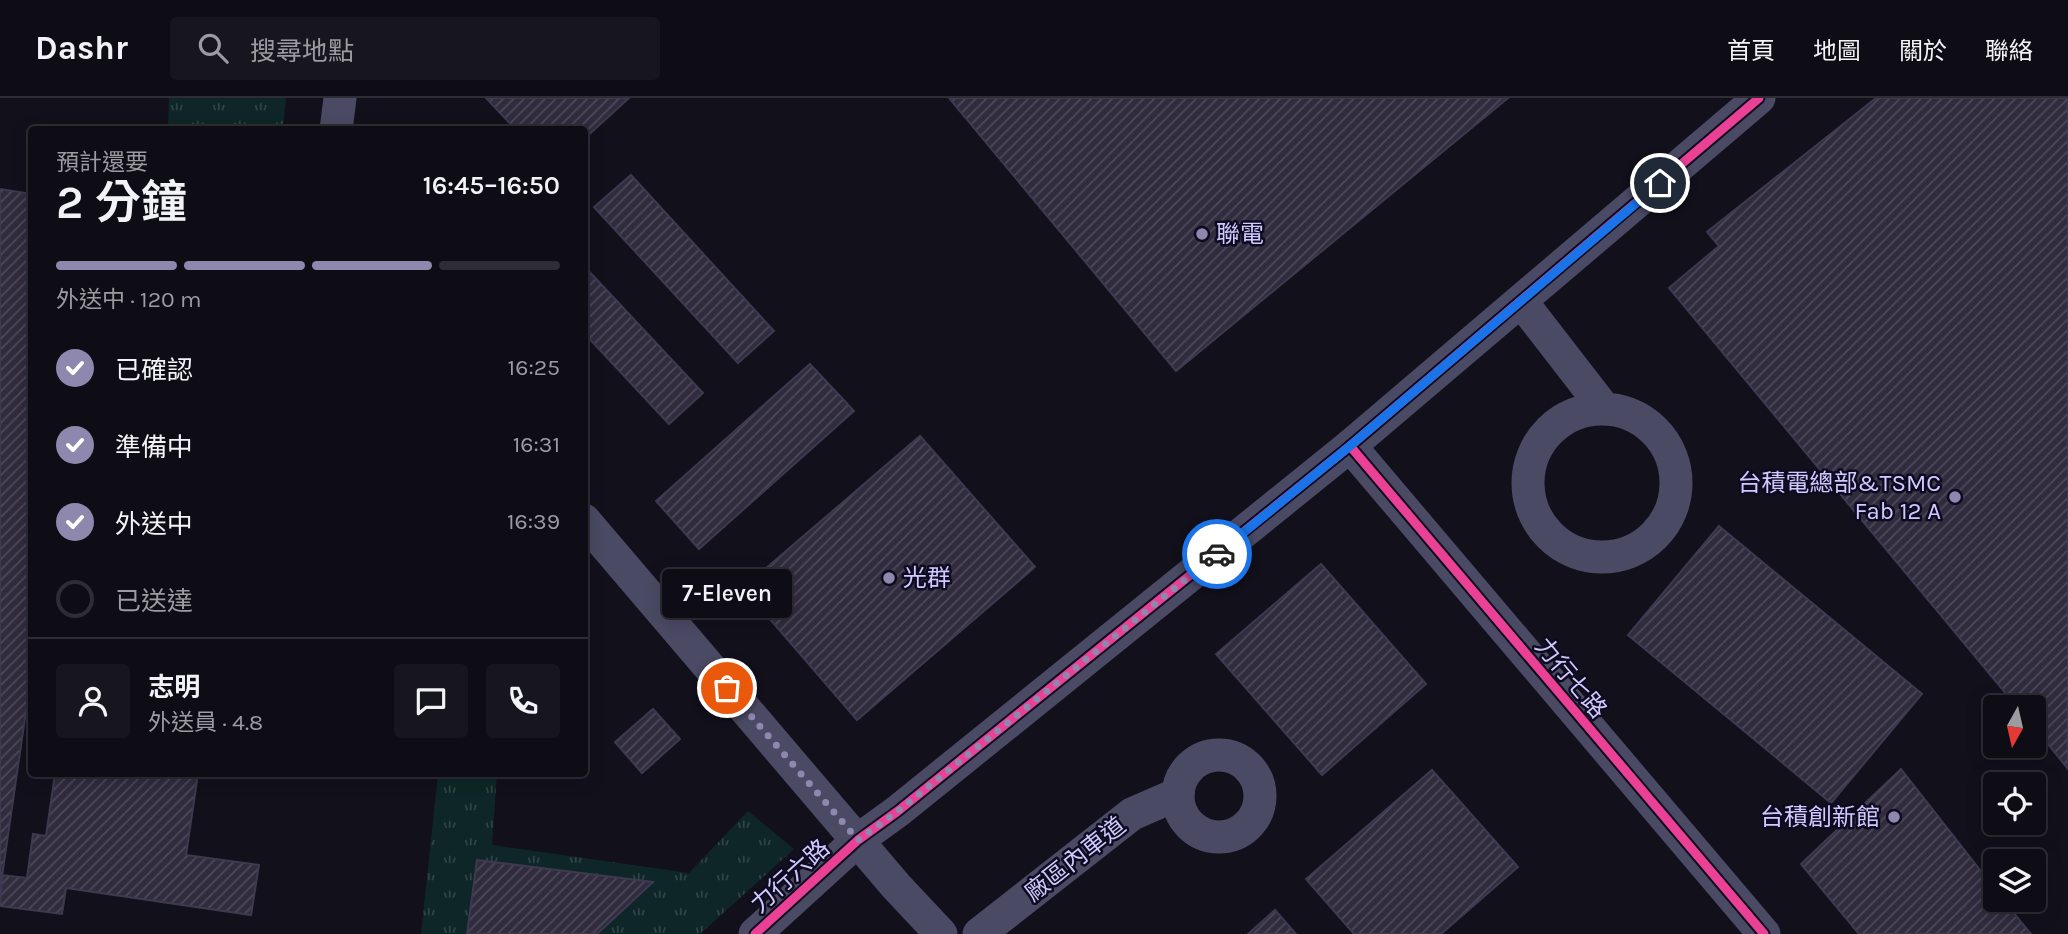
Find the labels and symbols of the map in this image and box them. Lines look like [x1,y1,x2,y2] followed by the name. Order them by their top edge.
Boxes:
[1630,153,1690,213] pin
[1216,220,1264,248] place label: 聯電
[1194,226,1210,242] marker: 聯電
[1737,469,1941,525] place label: 台積電總部&TSMC Fab 12 A
[1947,489,1963,505] marker: 台積電總部&TSMC Fab 12 A
[1182,519,1252,589] courier
[903,564,951,592] place label: 光群
[662,569,792,618] callout: 7-Eleven
[881,570,897,586] marker: 光群
[1529,632,1613,724] street label: 力行七路
[697,658,757,718] pin
[1983,695,2046,758] north arrow
[1760,803,1880,831] place label: 台積創新館
[1886,809,1902,825] marker: 台積創新館
[1019,811,1131,907] street label: 廠區內車道
[745,833,835,919] street label: 力行六路

